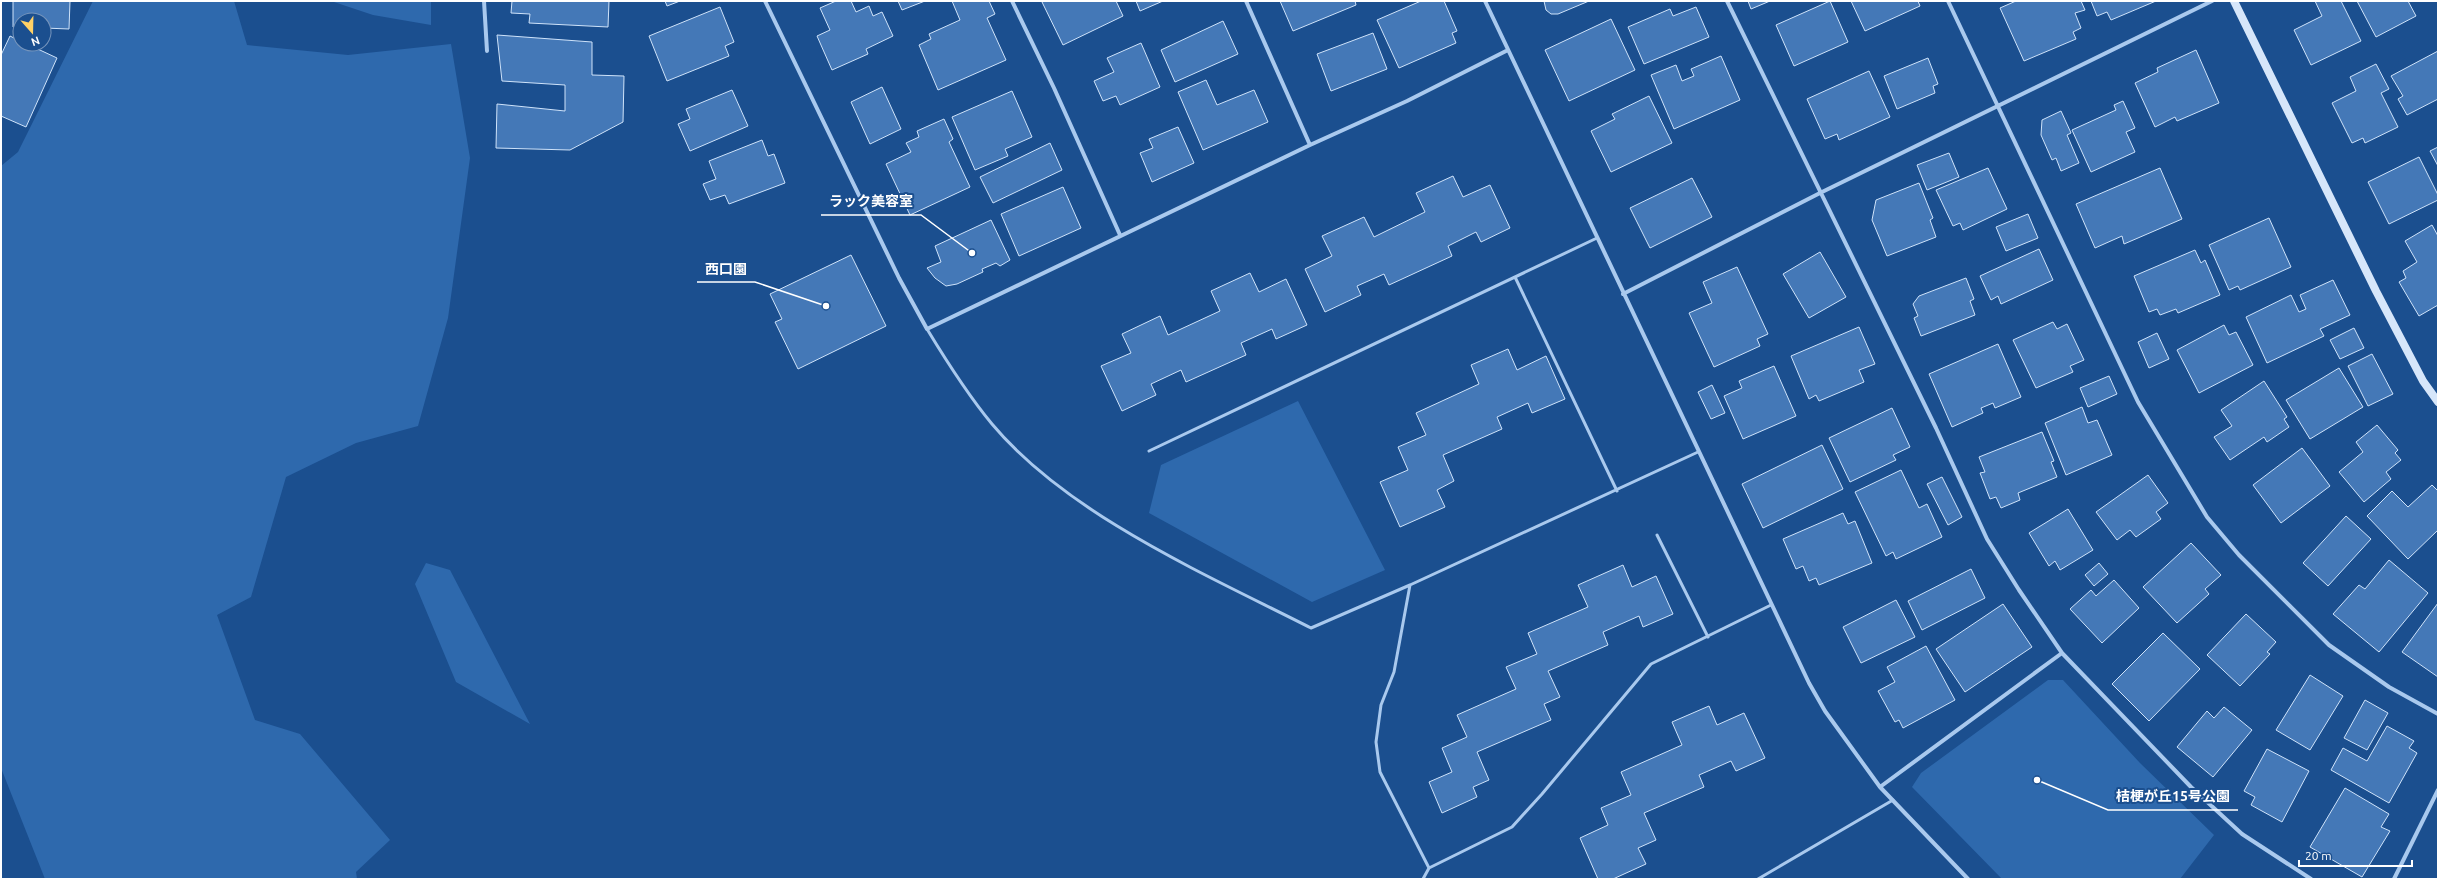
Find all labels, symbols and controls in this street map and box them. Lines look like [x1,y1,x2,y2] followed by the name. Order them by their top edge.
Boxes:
[12,12,52,52] north arrow
[30,34,41,48] text: N
[821,189,921,215] callout: ラック美容室
[829,193,913,209] text: ラック美容室
[697,256,755,282] callout: 西口園
[705,261,747,277] text: 西口園
[2108,784,2238,810] callout: 桔梗が丘15号公園
[2116,788,2230,804] text: 桔梗が丘15号公園
[2299,842,2412,868] scale bar
[2305,849,2332,862] text: 20 m

